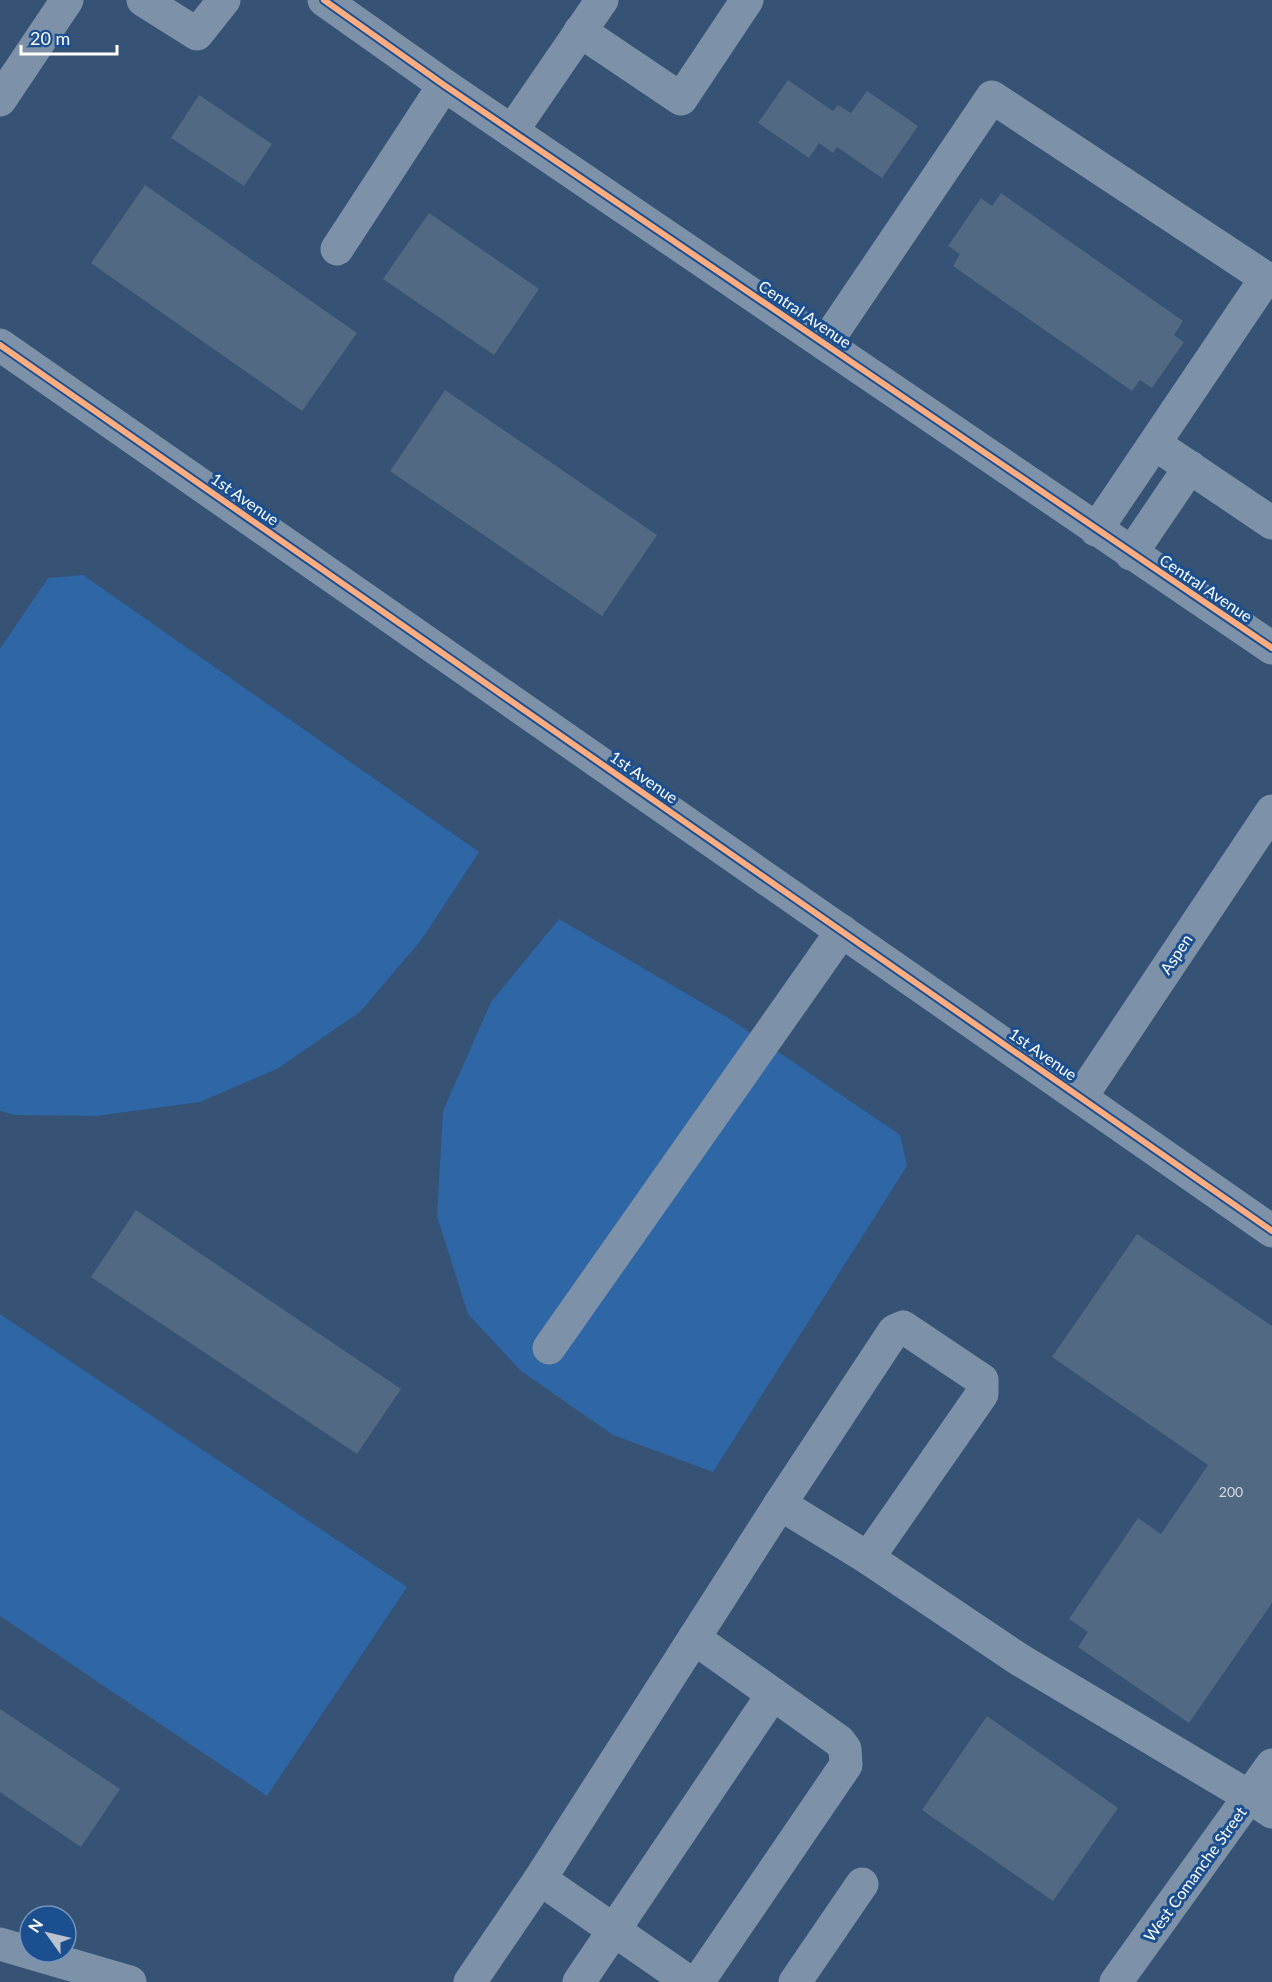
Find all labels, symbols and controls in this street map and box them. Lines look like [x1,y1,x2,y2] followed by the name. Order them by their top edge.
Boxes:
[21,18,117,56] scale bar
[30,27,70,49] text: 20 m
[755,276,855,352] street label: Central Avenue
[208,468,283,529] street label: 1st Avenue
[1156,550,1256,626] street label: Central Avenue
[607,746,682,807] street label: 1st Avenue
[1155,930,1196,977] street label: Aspen
[1006,1023,1081,1084] street label: 1st Avenue
[1219,1483,1243,1500] house number: 200
[1139,1802,1250,1945] street label: West Comanche Street
[18,1904,78,1964] north arrow
[24,1915,46,1936] text: N

